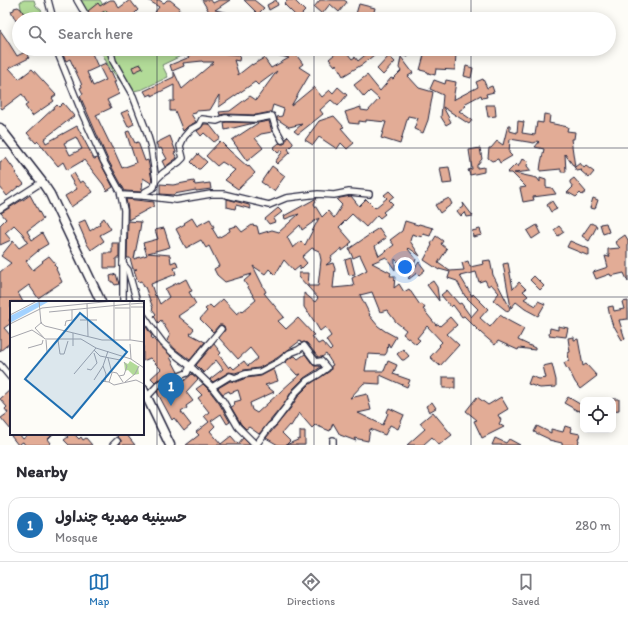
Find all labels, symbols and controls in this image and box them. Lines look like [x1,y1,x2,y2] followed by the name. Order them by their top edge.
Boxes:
[12,12,616,56] search box
[26,23,48,45] icon: search
[58,25,133,43] text: Search here
[395,257,415,277] your location
[10,301,144,435] inset map
[158,373,184,406] pin: 1
[580,397,616,433] map controls
[580,397,616,433] button: locate
[16,461,68,481] text: Nearby
[55,508,187,526] text: حسینیه مهدیه چنداول
[27,518,33,533] text: 1
[575,518,611,533] text: 280 m
[55,530,98,545] text: Mosque
[88,571,110,608] tab: Map
[287,571,335,608] tab: Directions
[512,571,540,608] tab: Saved

